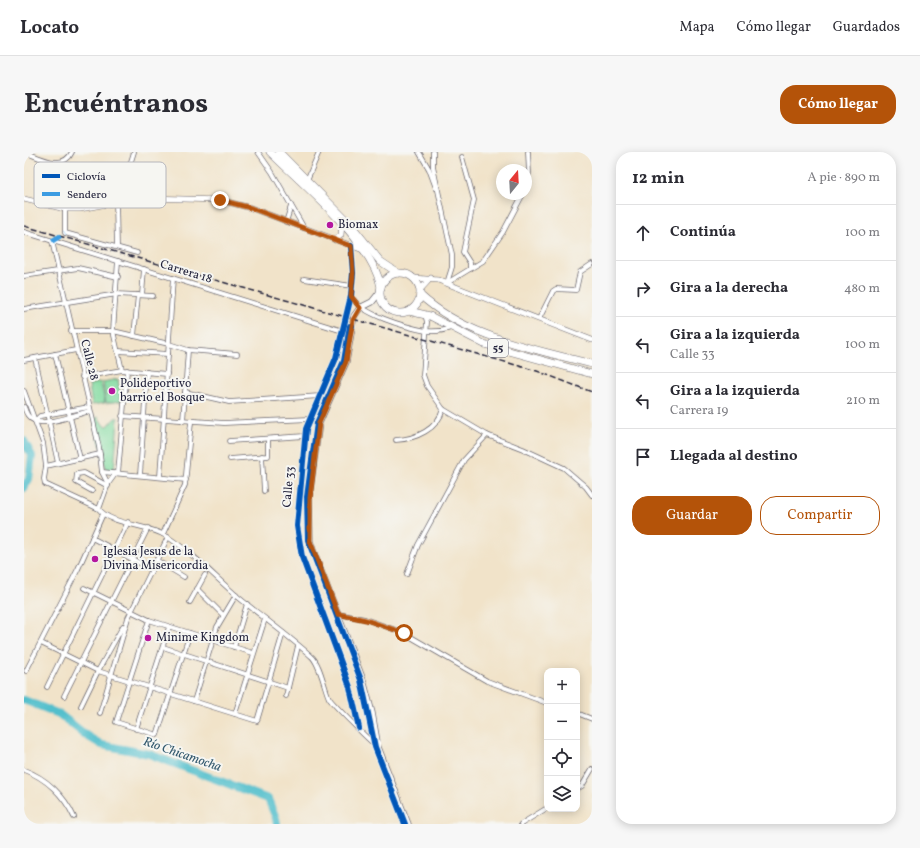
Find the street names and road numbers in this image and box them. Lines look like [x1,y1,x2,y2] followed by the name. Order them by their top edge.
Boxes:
[158,256,214,288] street label: Carrera 18
[76,338,102,382] street label: Calle 28
[488,339,508,357] road number: 55
[279,466,299,508] street label: Calle 33

